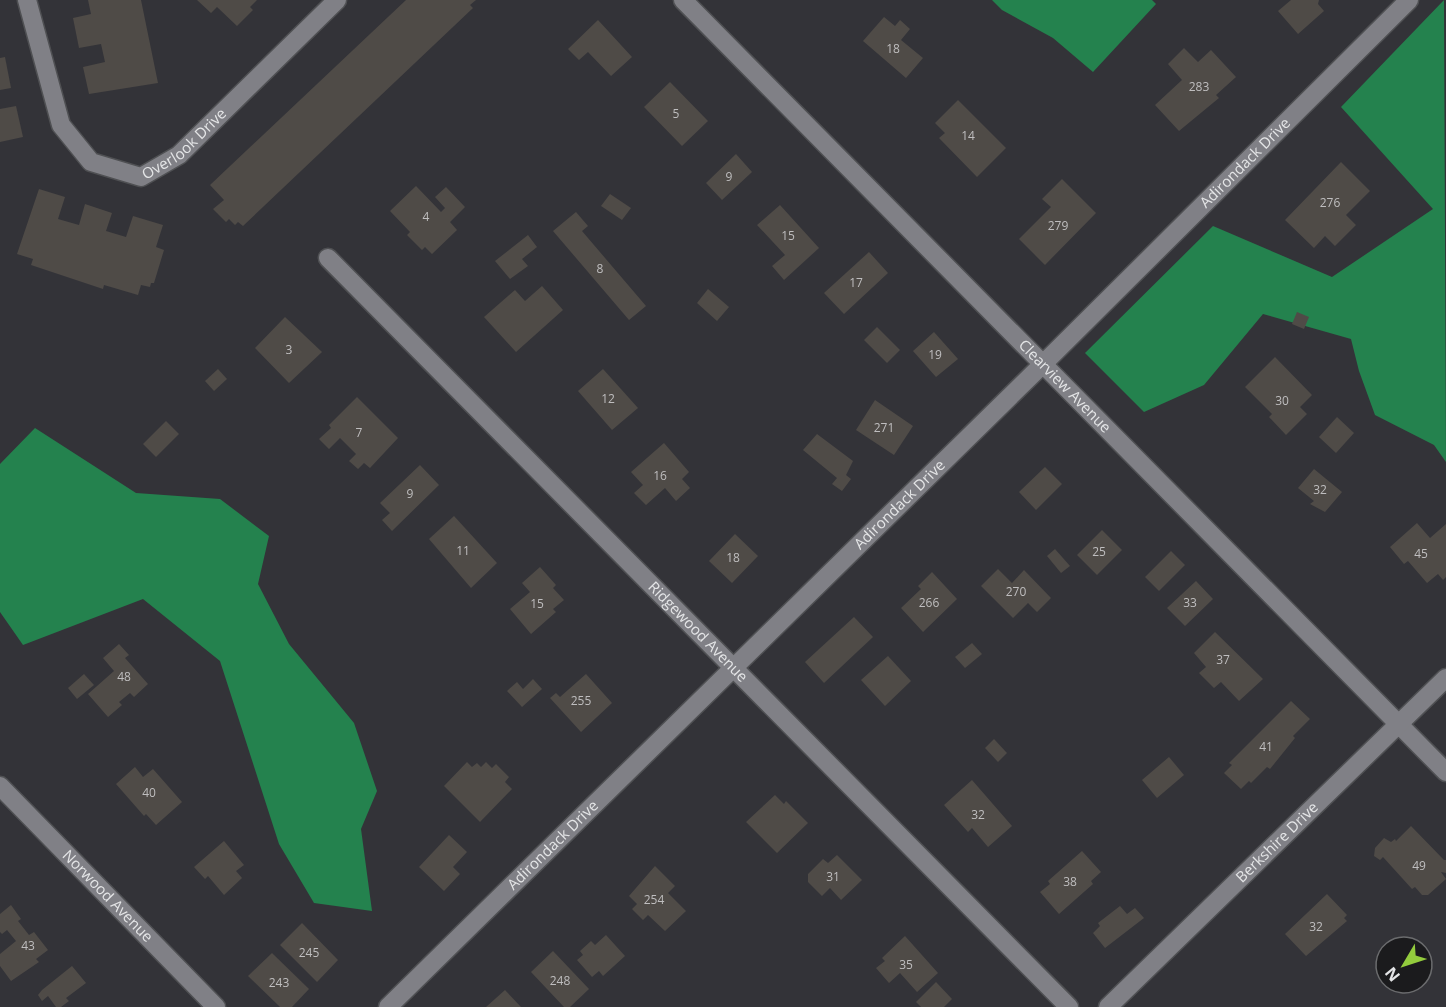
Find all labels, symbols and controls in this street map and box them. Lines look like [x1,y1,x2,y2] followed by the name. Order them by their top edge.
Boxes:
[886,40,900,57] house number: 18
[1189,78,1209,95] house number: 283
[138,103,230,184] street label: Overlook Drive
[673,105,680,122] house number: 5
[1195,113,1294,212] street label: Adirondack Drive
[961,127,975,144] house number: 14
[726,168,733,185] house number: 9
[1320,194,1340,211] house number: 276
[423,208,430,225] house number: 4
[1048,217,1068,234] house number: 279
[781,227,795,244] house number: 15
[597,260,604,277] house number: 8
[849,274,863,291] house number: 17
[1015,334,1116,437] street label: Clearview Avenue
[286,341,293,358] house number: 3
[928,346,942,363] house number: 19
[601,390,615,407] house number: 12
[1275,392,1289,409] house number: 30
[874,419,894,436] house number: 271
[356,424,363,441] house number: 7
[849,455,949,553] street label: Adirondack Drive
[653,467,667,484] house number: 16
[1313,481,1327,498] house number: 32
[407,485,414,502] house number: 9
[456,542,470,559] house number: 11
[1092,543,1106,560] house number: 25
[1414,545,1428,562] house number: 45
[726,549,740,566] house number: 18
[644,577,753,686] street label: Ridgewood Avenue
[1006,583,1026,600] house number: 270
[919,594,939,611] house number: 266
[1183,594,1197,611] house number: 33
[530,595,544,612] house number: 15
[1216,651,1230,668] house number: 37
[117,668,131,685] house number: 48
[571,692,591,709] house number: 255
[1259,738,1273,755] house number: 41
[142,784,156,801] house number: 40
[502,795,602,894] street label: Adirondack Drive
[1231,797,1322,886] street label: Berkshire Drive
[971,806,985,823] house number: 32
[59,845,158,946] street label: Norwood Avenue
[1412,857,1426,874] house number: 49
[826,868,840,885] house number: 31
[1063,873,1077,890] house number: 38
[644,891,664,908] house number: 254
[1309,918,1323,935] house number: 32
[1374,935,1434,995] north arrow
[21,937,35,954] house number: 43
[299,944,319,961] house number: 245
[899,956,913,973] house number: 35
[1380,962,1405,986] text: N
[550,972,570,989] house number: 248
[269,974,289,991] house number: 243

